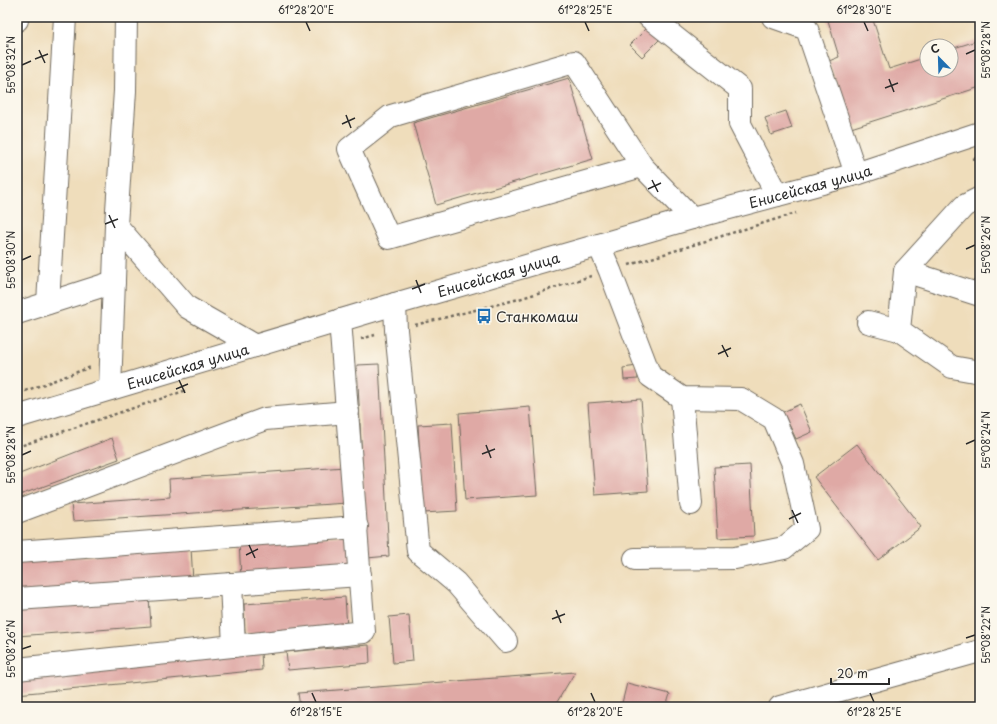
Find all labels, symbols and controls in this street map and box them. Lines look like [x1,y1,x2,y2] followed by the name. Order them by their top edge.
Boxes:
[278,2,334,17] text: 61°28'20"E
[557,2,613,17] text: 61°28'25"E
[836,2,892,17] text: 61°28'30"E
[978,21,993,79] text: 55°08'28"N
[3,36,18,94] text: 55°08'32"N
[919,38,959,78] north arrow
[928,39,942,58] text: С
[746,159,874,213] street label: Енисейская улица
[978,216,993,274] text: 55°08'26"N
[3,231,18,289] text: 55°08'30"N
[435,246,562,302] street label: Енисейская улица
[496,306,578,327] place label: Станкомаш
[475,307,493,325] bus stop icon: Станкомаш
[124,338,251,394] street label: Енисейская улица
[978,411,993,469] text: 55°08'24"N
[3,426,18,484] text: 55°08'28"N
[978,606,993,664] text: 55°08'22"N
[3,620,18,678] text: 55°08'26"N
[831,660,889,686] scale bar
[837,664,868,682] text: 20 m
[290,704,342,719] text: 61°28'15"E
[567,704,623,719] text: 61°28'20"E
[846,704,902,719] text: 61°28'25"E

